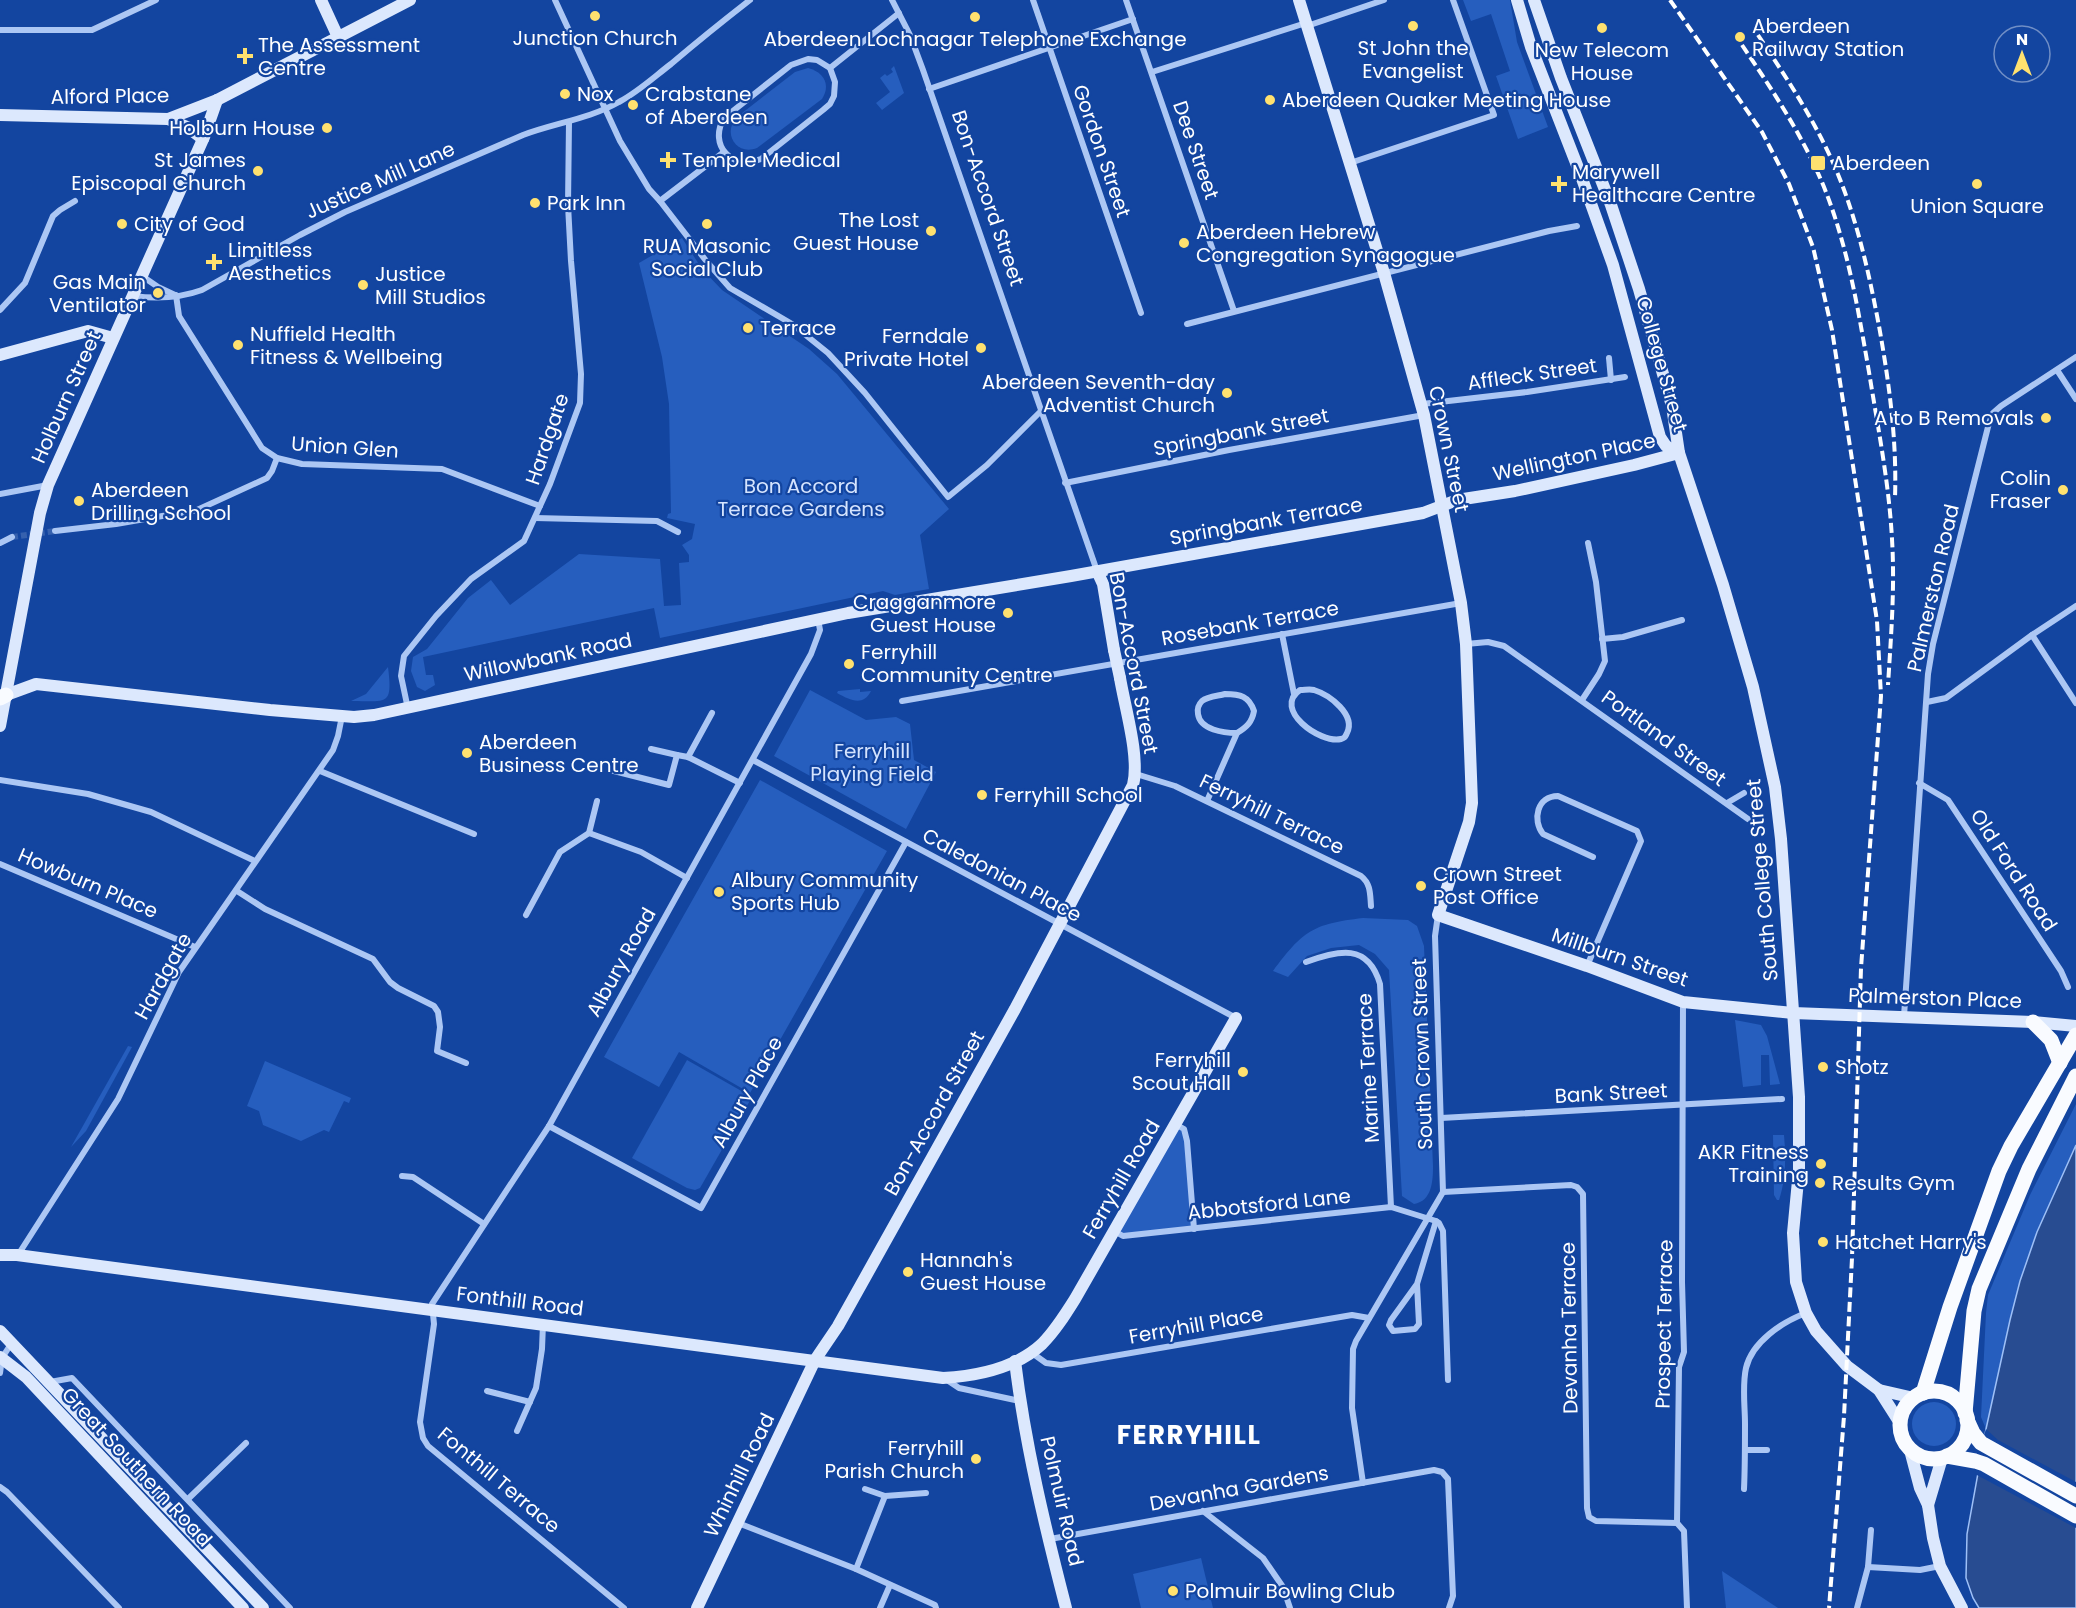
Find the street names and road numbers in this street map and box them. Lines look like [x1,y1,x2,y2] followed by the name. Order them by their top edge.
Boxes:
[50,81,170,111] street label: Alford Place
[1066,81,1138,221] street label: Gordon Street
[1166,97,1226,203] street label: Dee Street
[945,106,1031,290] street label: Bon-Accord Street
[301,135,459,225] street label: Justice Mill Lane
[1629,293,1695,435] street label: College Street
[24,326,108,468] street label: Holburn Street
[1466,351,1598,397] street label: Affleck Street
[1422,383,1476,515] street label: Crown Street
[518,390,576,488] street label: Hardgate
[1151,401,1331,463] street label: Springbank Street
[1490,426,1658,488] street label: Wellington Place
[290,429,400,465] street label: Union Glen
[1167,490,1365,552] street label: Springbank Terrace
[1900,501,1966,675] street label: Palmerston Road
[1103,570,1165,756] street label: Bon-Accord Street
[1159,594,1341,652] street label: Rosebank Terrace
[461,626,635,688] street label: Willowbank Road
[1596,683,1732,793] street label: Portland Street
[1195,767,1349,861] street label: Ferryhill Terrace
[1739,778,1785,982] street label: South College Street
[1964,803,2064,937] street label: Old Ford Road
[917,821,1087,929] street label: Caledonian Place
[14,841,162,925] street label: Howburn Place
[579,902,663,1022] street label: Albury Road
[1548,921,1692,993] street label: Millburn Street
[128,928,198,1024] street label: Hardgate
[1405,958,1439,1150] street label: South Crown Street
[1848,981,2022,1015] street label: Palmerston Place
[1350,992,1386,1144] street label: Marine Terrace
[877,1026,991,1200] street label: Bon-Accord Street
[705,1031,789,1153] street label: Albury Place
[1554,1076,1668,1110] street label: Bank Street
[1075,1114,1167,1244] street label: Ferryhill Road
[1186,1181,1352,1227] street label: Abbotsford Lane
[1649,1239,1679,1409] street label: Prospect Terrace
[1554,1242,1584,1414] street label: Devanha Terrace
[455,1279,585,1323] street label: Fonthill Road
[1127,1299,1265,1351] street label: Ferryhill Place
[55,1381,219,1553] street label: Great Southern Road
[697,1408,781,1542] street label: Whinhill Road
[432,1420,566,1540] street label: Fonthill Terrace
[1033,1433,1091,1569] street label: Polmuir Road
[1147,1458,1331,1518] street label: Devanha Gardens

